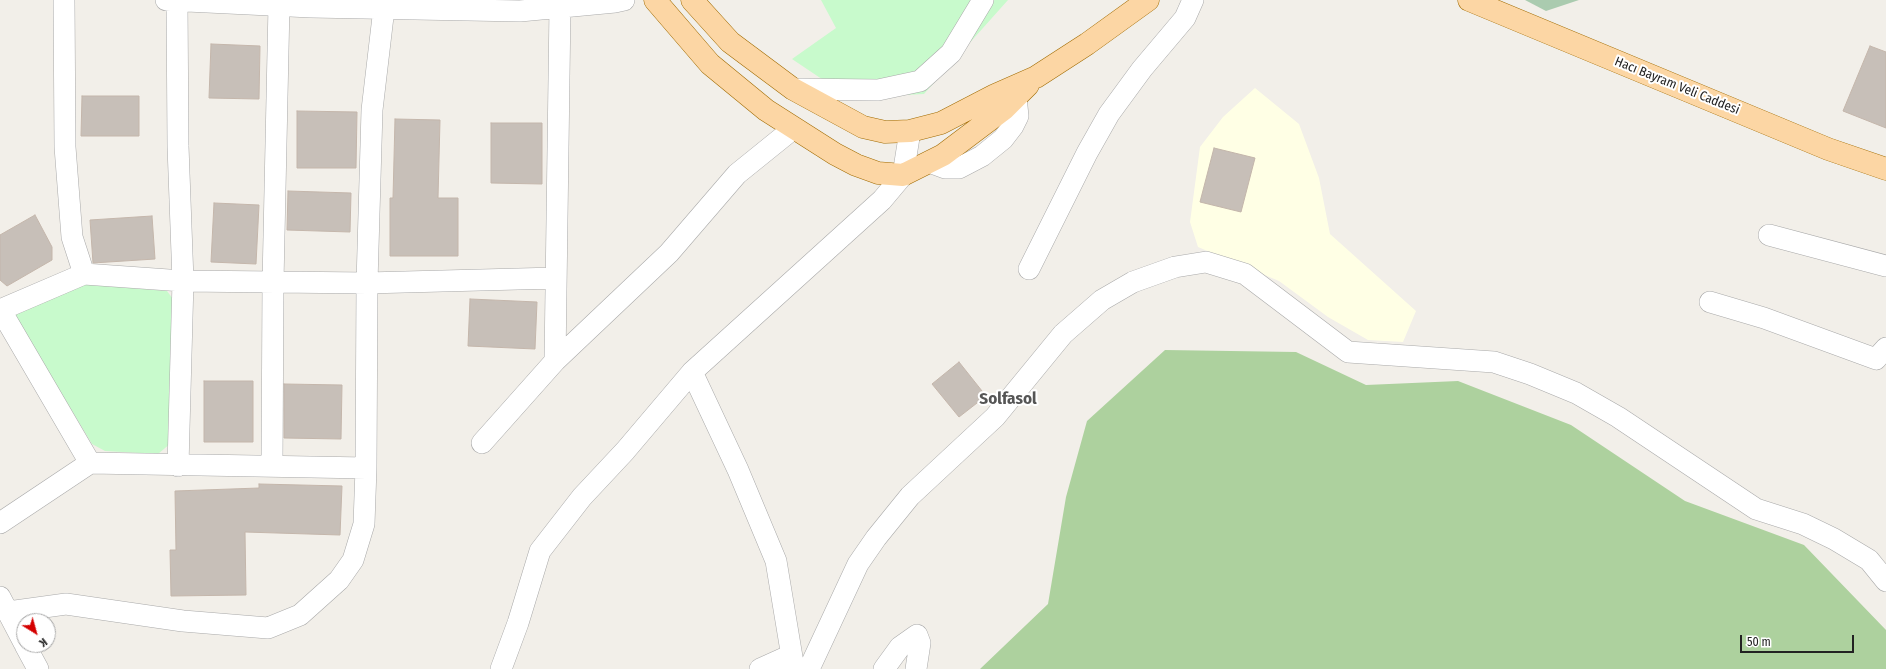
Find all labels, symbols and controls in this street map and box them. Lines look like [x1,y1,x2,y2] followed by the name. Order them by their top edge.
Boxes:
[1612,54,1742,118] street label: Hacı Bayram Veli Caddesi
[979,389,1037,409] district label: Solfasol
[16,613,56,653] north arrow
[1742,627,1856,653] scale bar
[36,635,49,649] text: K
[1747,635,1771,649] text: 50 m

